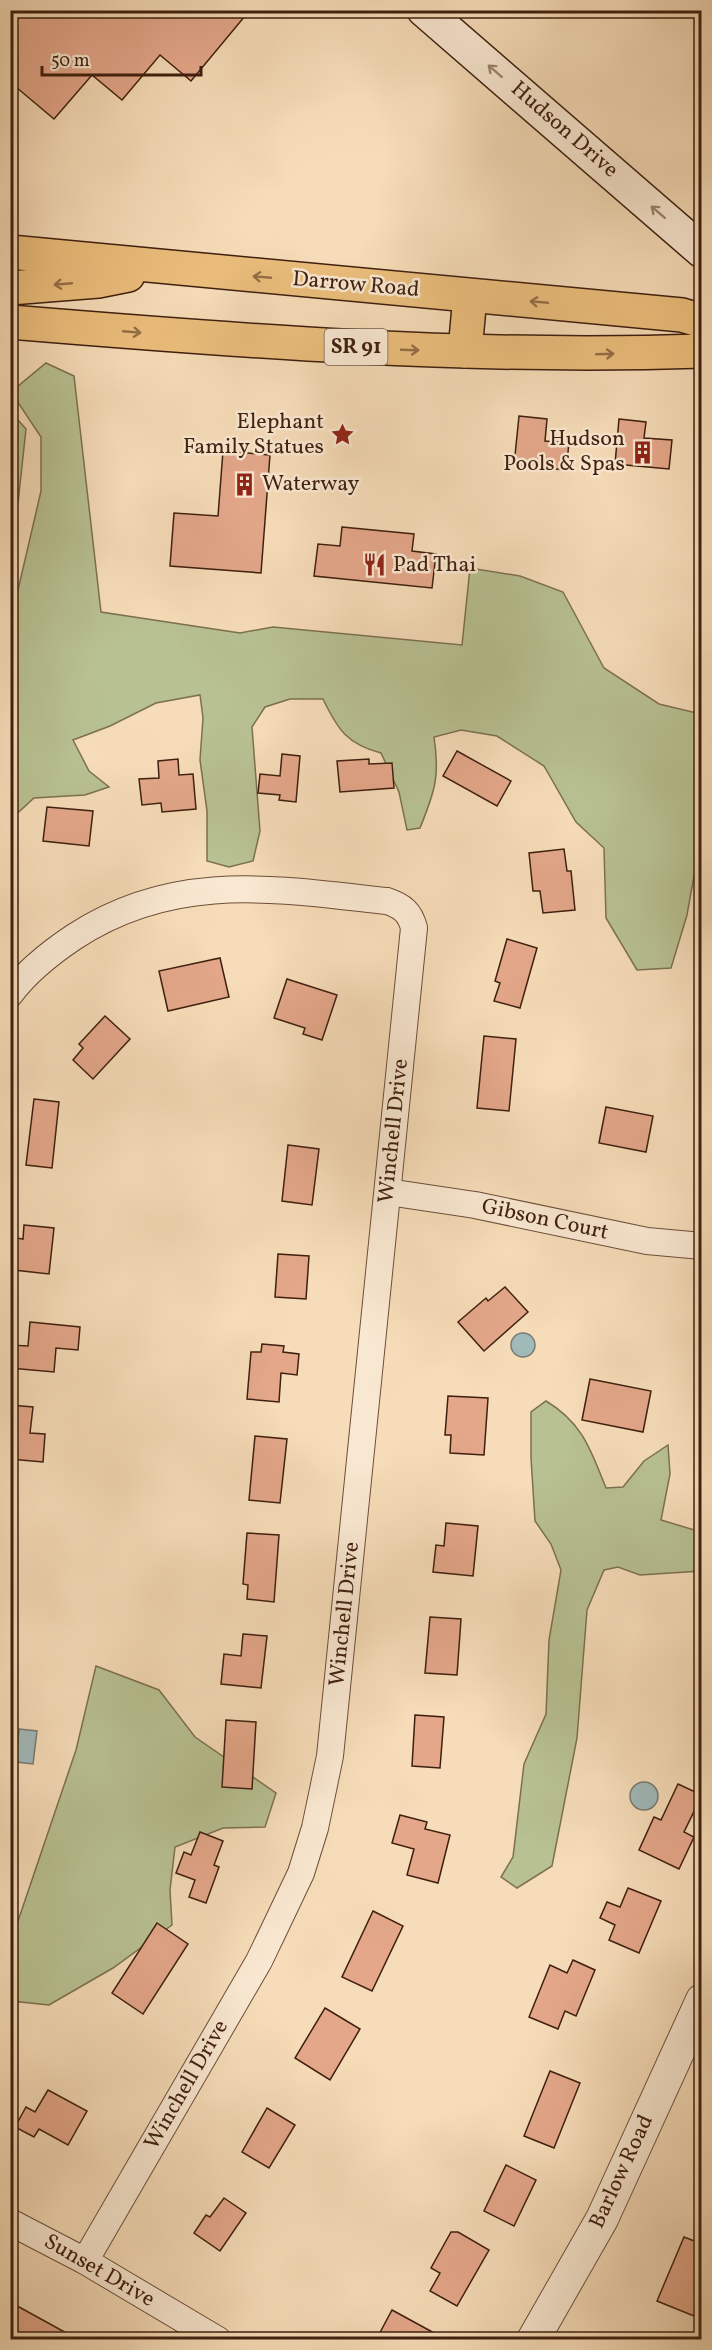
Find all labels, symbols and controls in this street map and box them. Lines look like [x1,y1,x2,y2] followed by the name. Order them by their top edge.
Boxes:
[42,39,201,77] scale bar
[51,49,90,74] text: 50 m
[488,64,503,78] one-way arrow
[503,74,625,186] street label: Hudson Drive
[651,205,666,219] one-way arrow
[291,264,421,306] street label: Darrow Road
[252,271,272,282] one-way arrow
[54,279,73,290] one-way arrow
[530,296,550,307] one-way arrow
[121,327,141,338] one-way arrow
[324,329,388,365] road number: SR 91
[399,344,419,355] one-way arrow
[594,348,614,360] one-way arrow
[183,407,324,463] place label: Elephant Family Statues
[329,422,355,448] place icon: Elephant Family Statues
[503,424,625,480] place label: Hudson Pools & Spas
[630,439,656,465] building icon: Hudson Pools & Spas
[262,469,360,500] place label: Waterway
[231,471,257,497] building icon: Waterway
[393,550,476,581] place label: Pad Thai
[362,552,388,578] restaurant icon: Pad Thai
[371,1057,417,1205] street label: Winchell Drive
[479,1191,611,1249] street label: Gibson Court
[322,1540,368,1688] street label: Winchell Drive
[137,2014,237,2156] street label: Winchell Drive
[582,2110,662,2234] street label: Barlow Road
[38,2227,160,2315] street label: Sunset Drive

